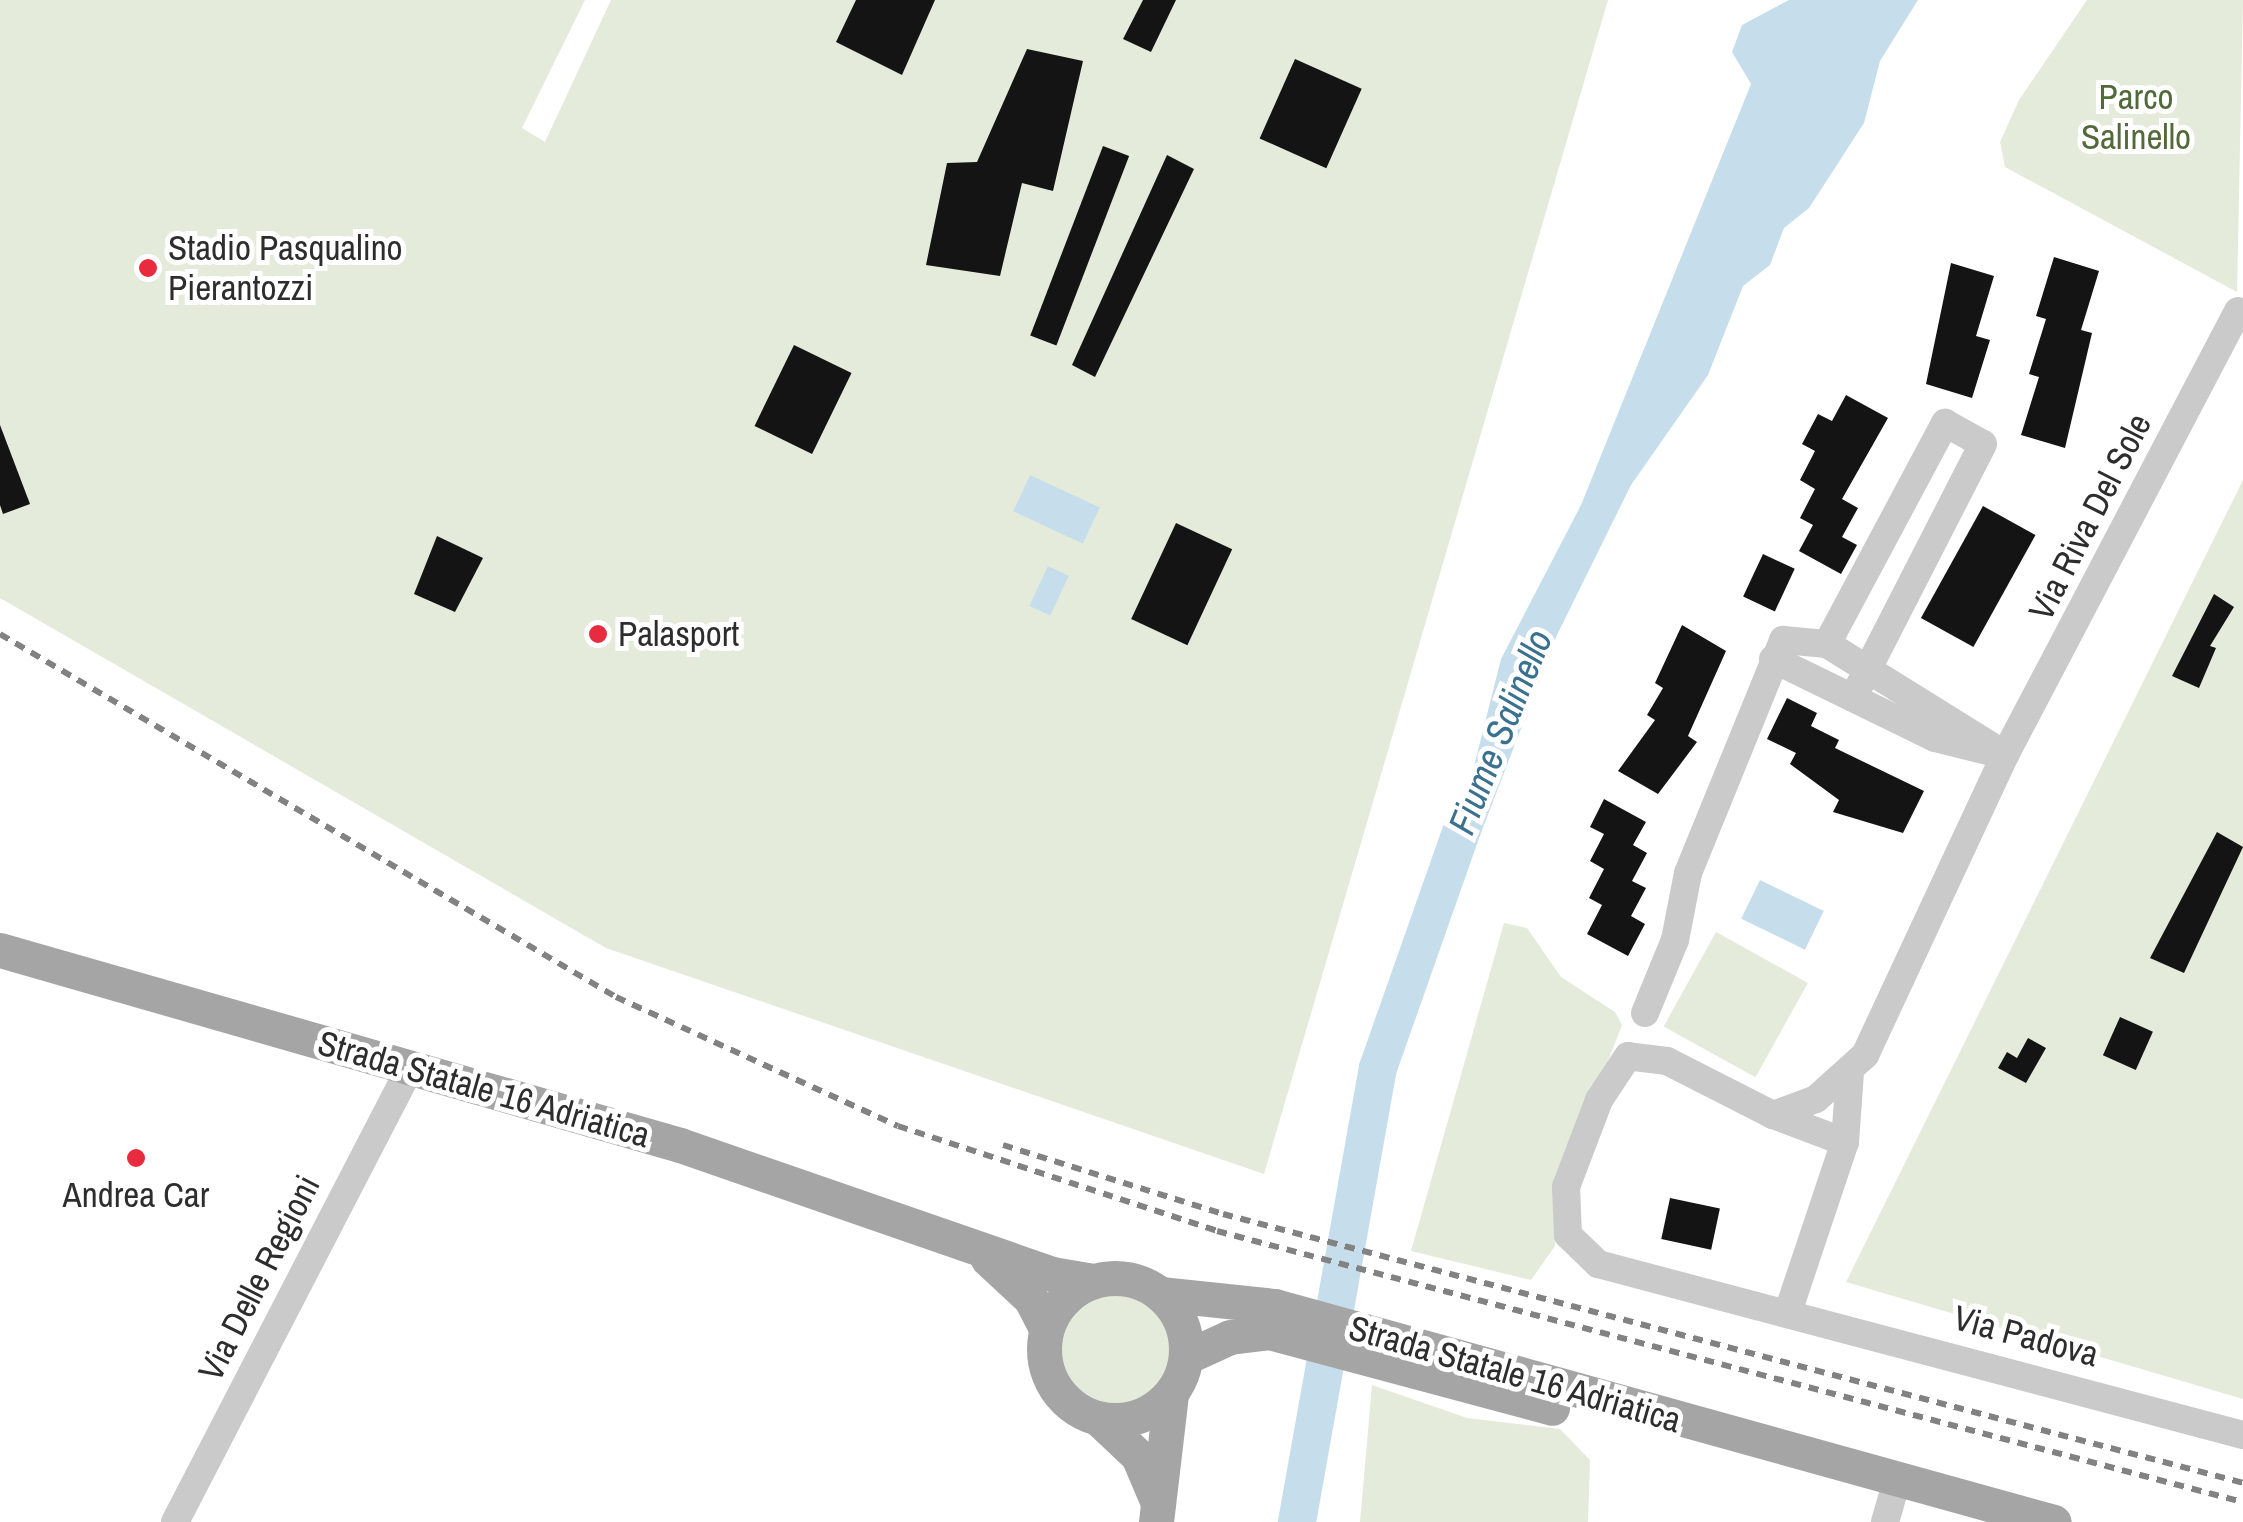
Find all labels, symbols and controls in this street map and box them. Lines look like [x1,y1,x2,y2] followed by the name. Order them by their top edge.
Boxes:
[2081,76,2191,158] park label: Parco Salinello
[168,227,403,309] place label: Stadio Pasqualino Pierantozzi
[137,257,159,279] marker: Stadio Pasqualino Pierantozzi
[2020,407,2160,627] street label: Via Riva Del Sole
[618,613,739,655] place label: Palasport
[587,623,609,645] marker: Palasport
[1438,623,1562,841] water label: Fiume Salinello
[313,1021,655,1157] street label: Strada Statale 16 Adriatica
[125,1147,147,1169] marker: Andrea Car
[189,1168,329,1388] street label: Via Delle Regioni
[63,1174,209,1216] place label: Andrea Car
[1949,1297,2103,1375] street label: Via Padova
[1344,1306,1686,1442] street label: Strada Statale 16 Adriatica

